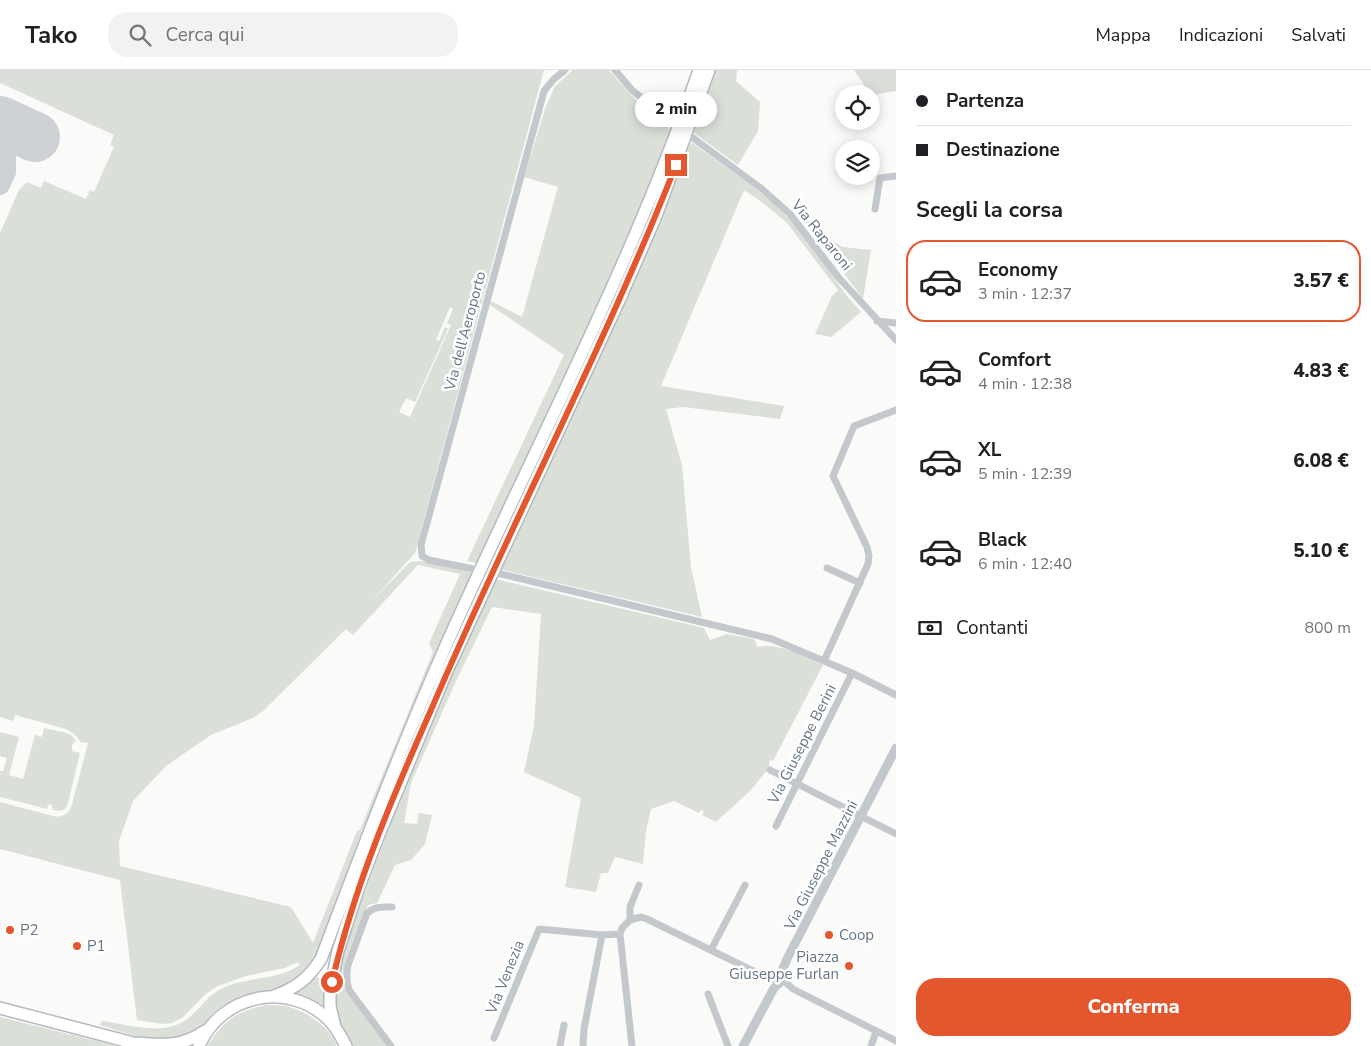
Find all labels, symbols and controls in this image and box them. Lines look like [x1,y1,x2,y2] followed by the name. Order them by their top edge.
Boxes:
[108,12,458,57] search box
[25,19,78,51] text: Tako
[126,21,154,49] icon: search
[166,22,244,48] text: Cerca qui
[1095,23,1151,47] text: Mappa
[1179,23,1263,47] text: Indicazioni
[1291,23,1346,47] text: Salvati
[835,85,880,185] map controls
[835,85,880,130] button: locate
[946,88,1024,114] text: Partenza
[635,92,717,128] callout: 2 min
[655,98,697,120] text: 2 min
[946,137,1060,163] text: Destinazione
[835,140,880,185] button: layers
[665,154,687,176] route end
[787,195,857,275] street label: Via Raparoni
[916,195,1063,225] text: Scegli la corsa
[978,257,1058,283] text: Economy
[918,259,963,304] icon: car
[1293,268,1349,294] text: 3.57 €
[439,269,491,394] street label: Via dell'Aeroporto
[978,283,1072,305] text: 3 min · 12:37
[978,347,1051,373] text: Comfort
[918,349,963,394] icon: car
[1293,358,1349,384] text: 4.83 €
[978,373,1072,395] text: 4 min · 12:38
[978,437,1001,463] text: XL
[918,439,963,484] icon: car
[1293,448,1349,474] text: 6.08 €
[978,463,1072,485] text: 5 min · 12:39
[978,527,1027,553] text: Black
[918,529,963,574] icon: car
[1293,538,1349,564] text: 5.10 €
[978,553,1072,575] text: 6 min · 12:40
[916,614,944,642] icon: cash
[956,615,1028,641] text: Contanti
[1304,617,1351,639] text: 800 m
[763,681,841,808] street label: Via Giuseppe Berini
[779,797,862,934] street label: Via Giuseppe Mazzini
[20,920,39,940] place label: P2
[4,924,16,936] marker: P2
[839,925,874,945] place label: Coop
[823,929,835,941] marker: Coop
[87,936,106,956] place label: P1
[481,937,529,1018] street label: Via Venezia
[71,940,83,952] marker: P1
[729,947,839,984] place label: Piazza Giuseppe Furlan
[843,960,855,972] marker: Piazza Giuseppe Furlan
[321,971,343,993] route start
[916,978,1351,1036] button: Conferma

